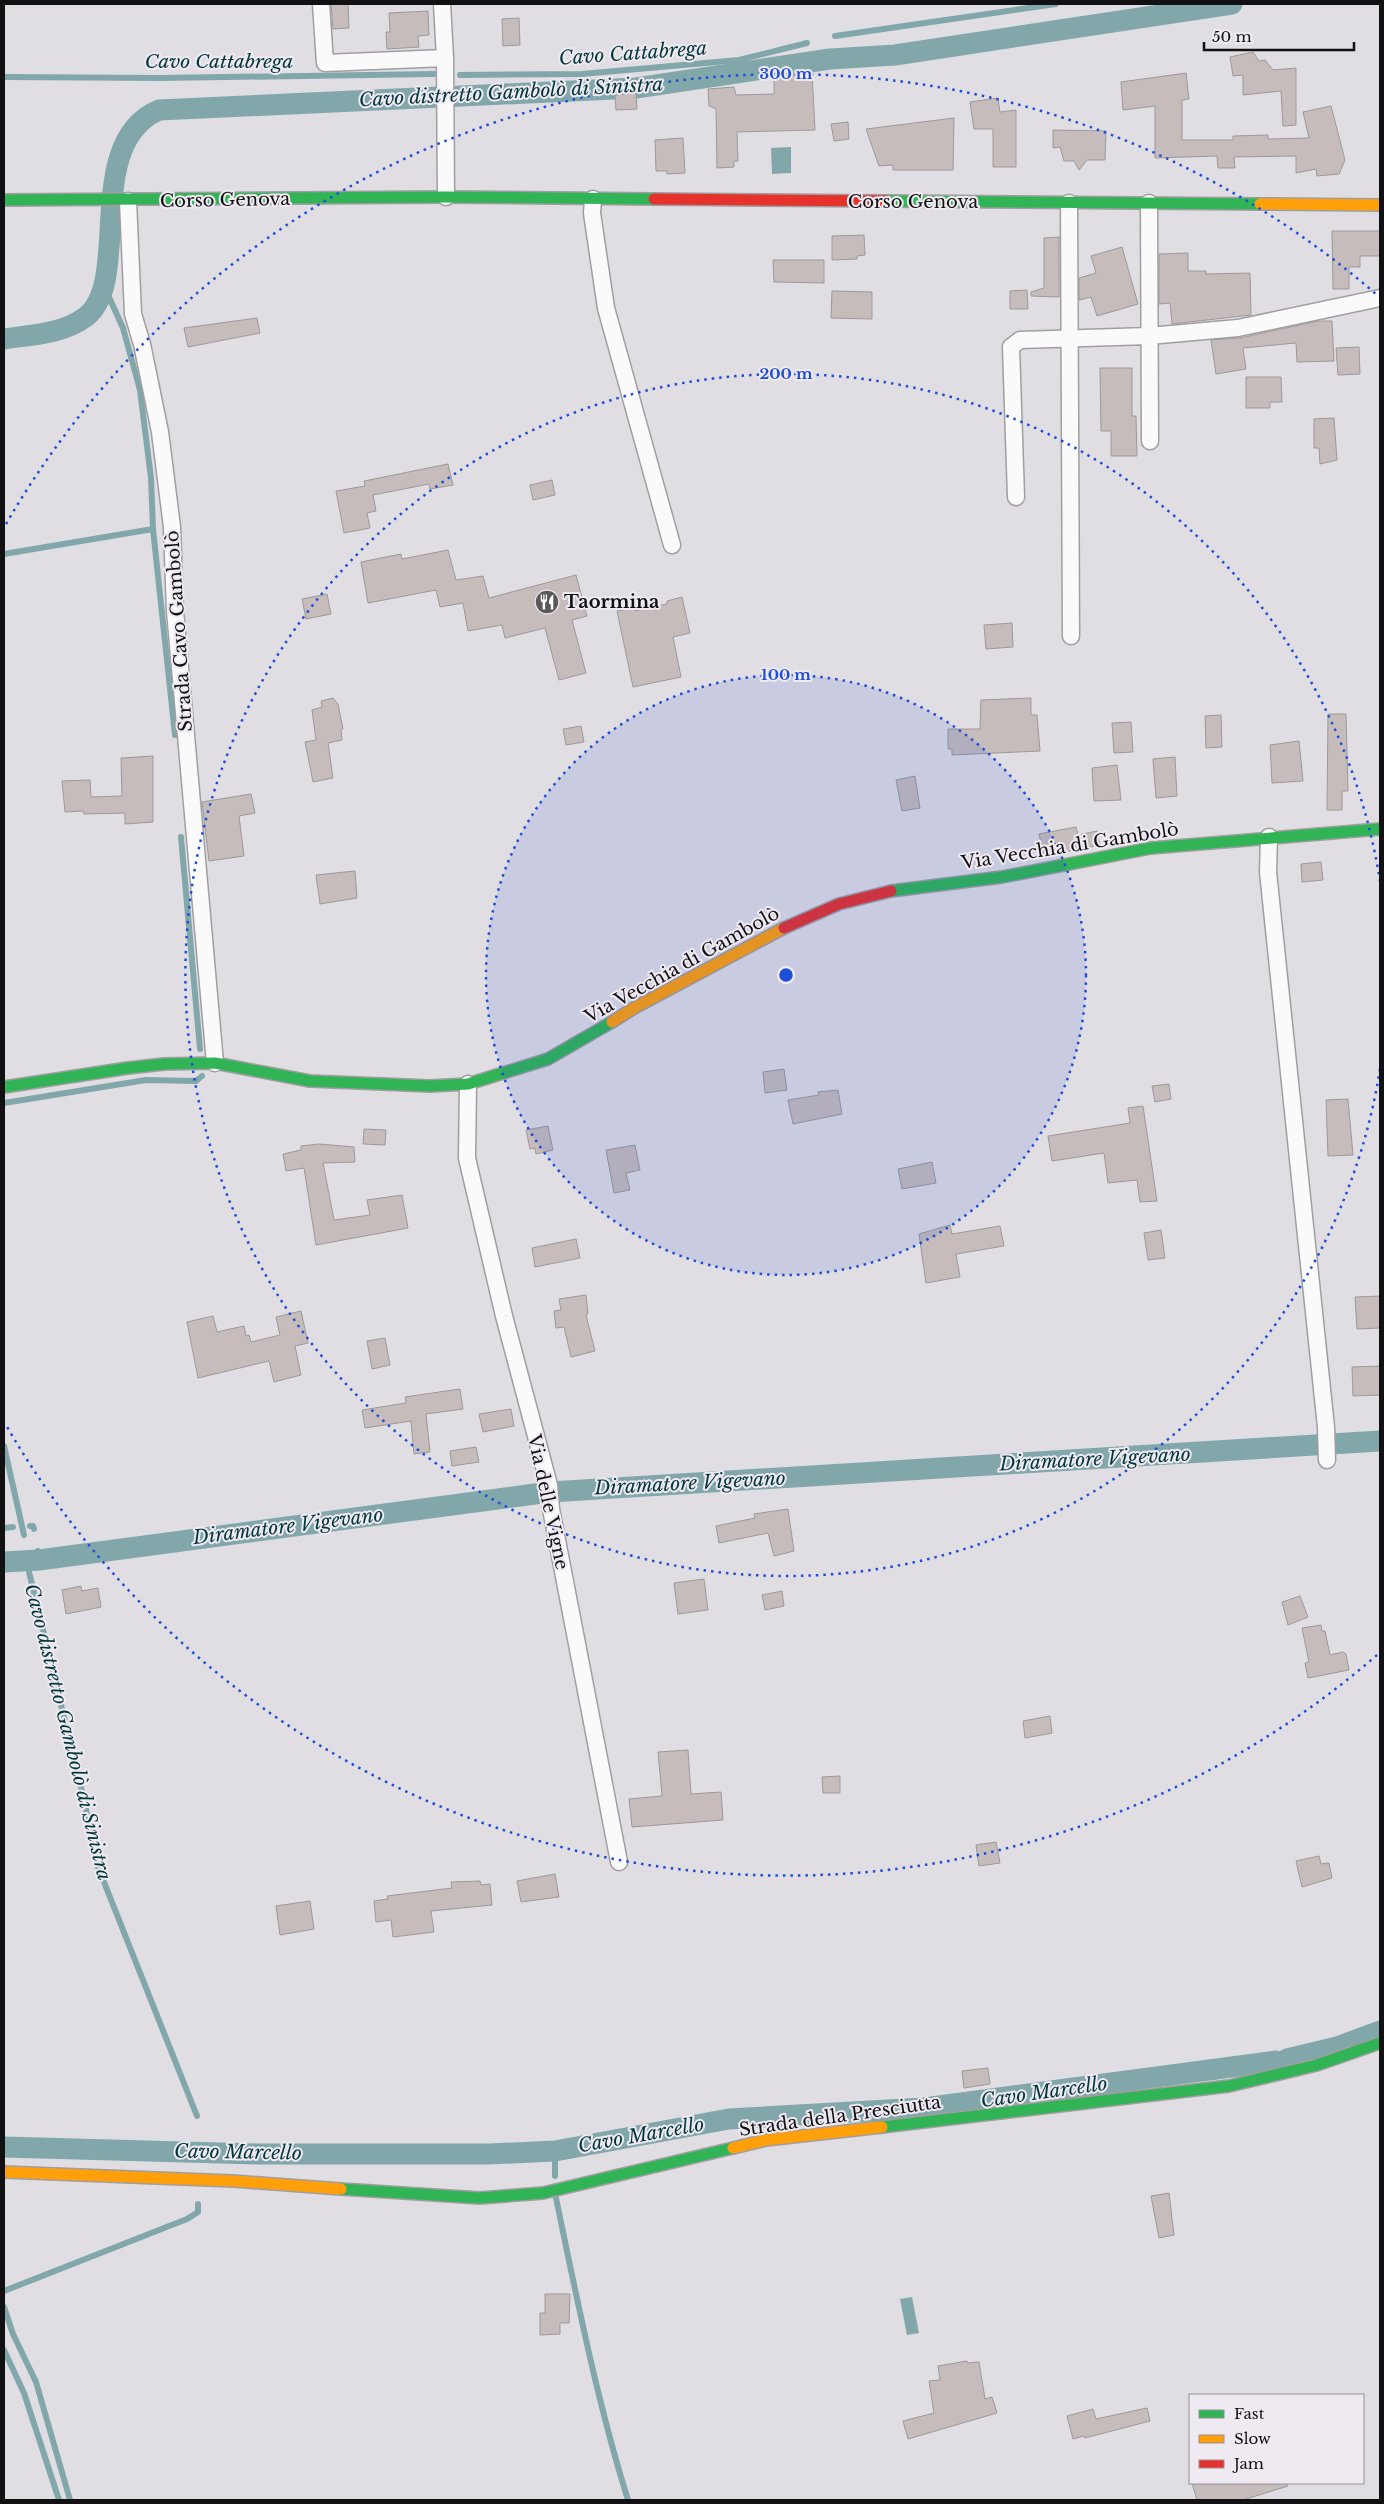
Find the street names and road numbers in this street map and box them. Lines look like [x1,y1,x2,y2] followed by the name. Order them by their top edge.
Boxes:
[160,188,290,212] street label: Corso Genova
[848,191,978,213] street label: Corso Genova
[161,530,197,732] street label: Strada Cavo Gambolò
[959,818,1180,874] street label: Via Vecchia di Gambolò
[580,902,783,1028] street label: Via Vecchia di Gambolò
[523,1431,573,1572] street label: Via delle Vigne
[738,2091,942,2141] street label: Strada della Presciutta

